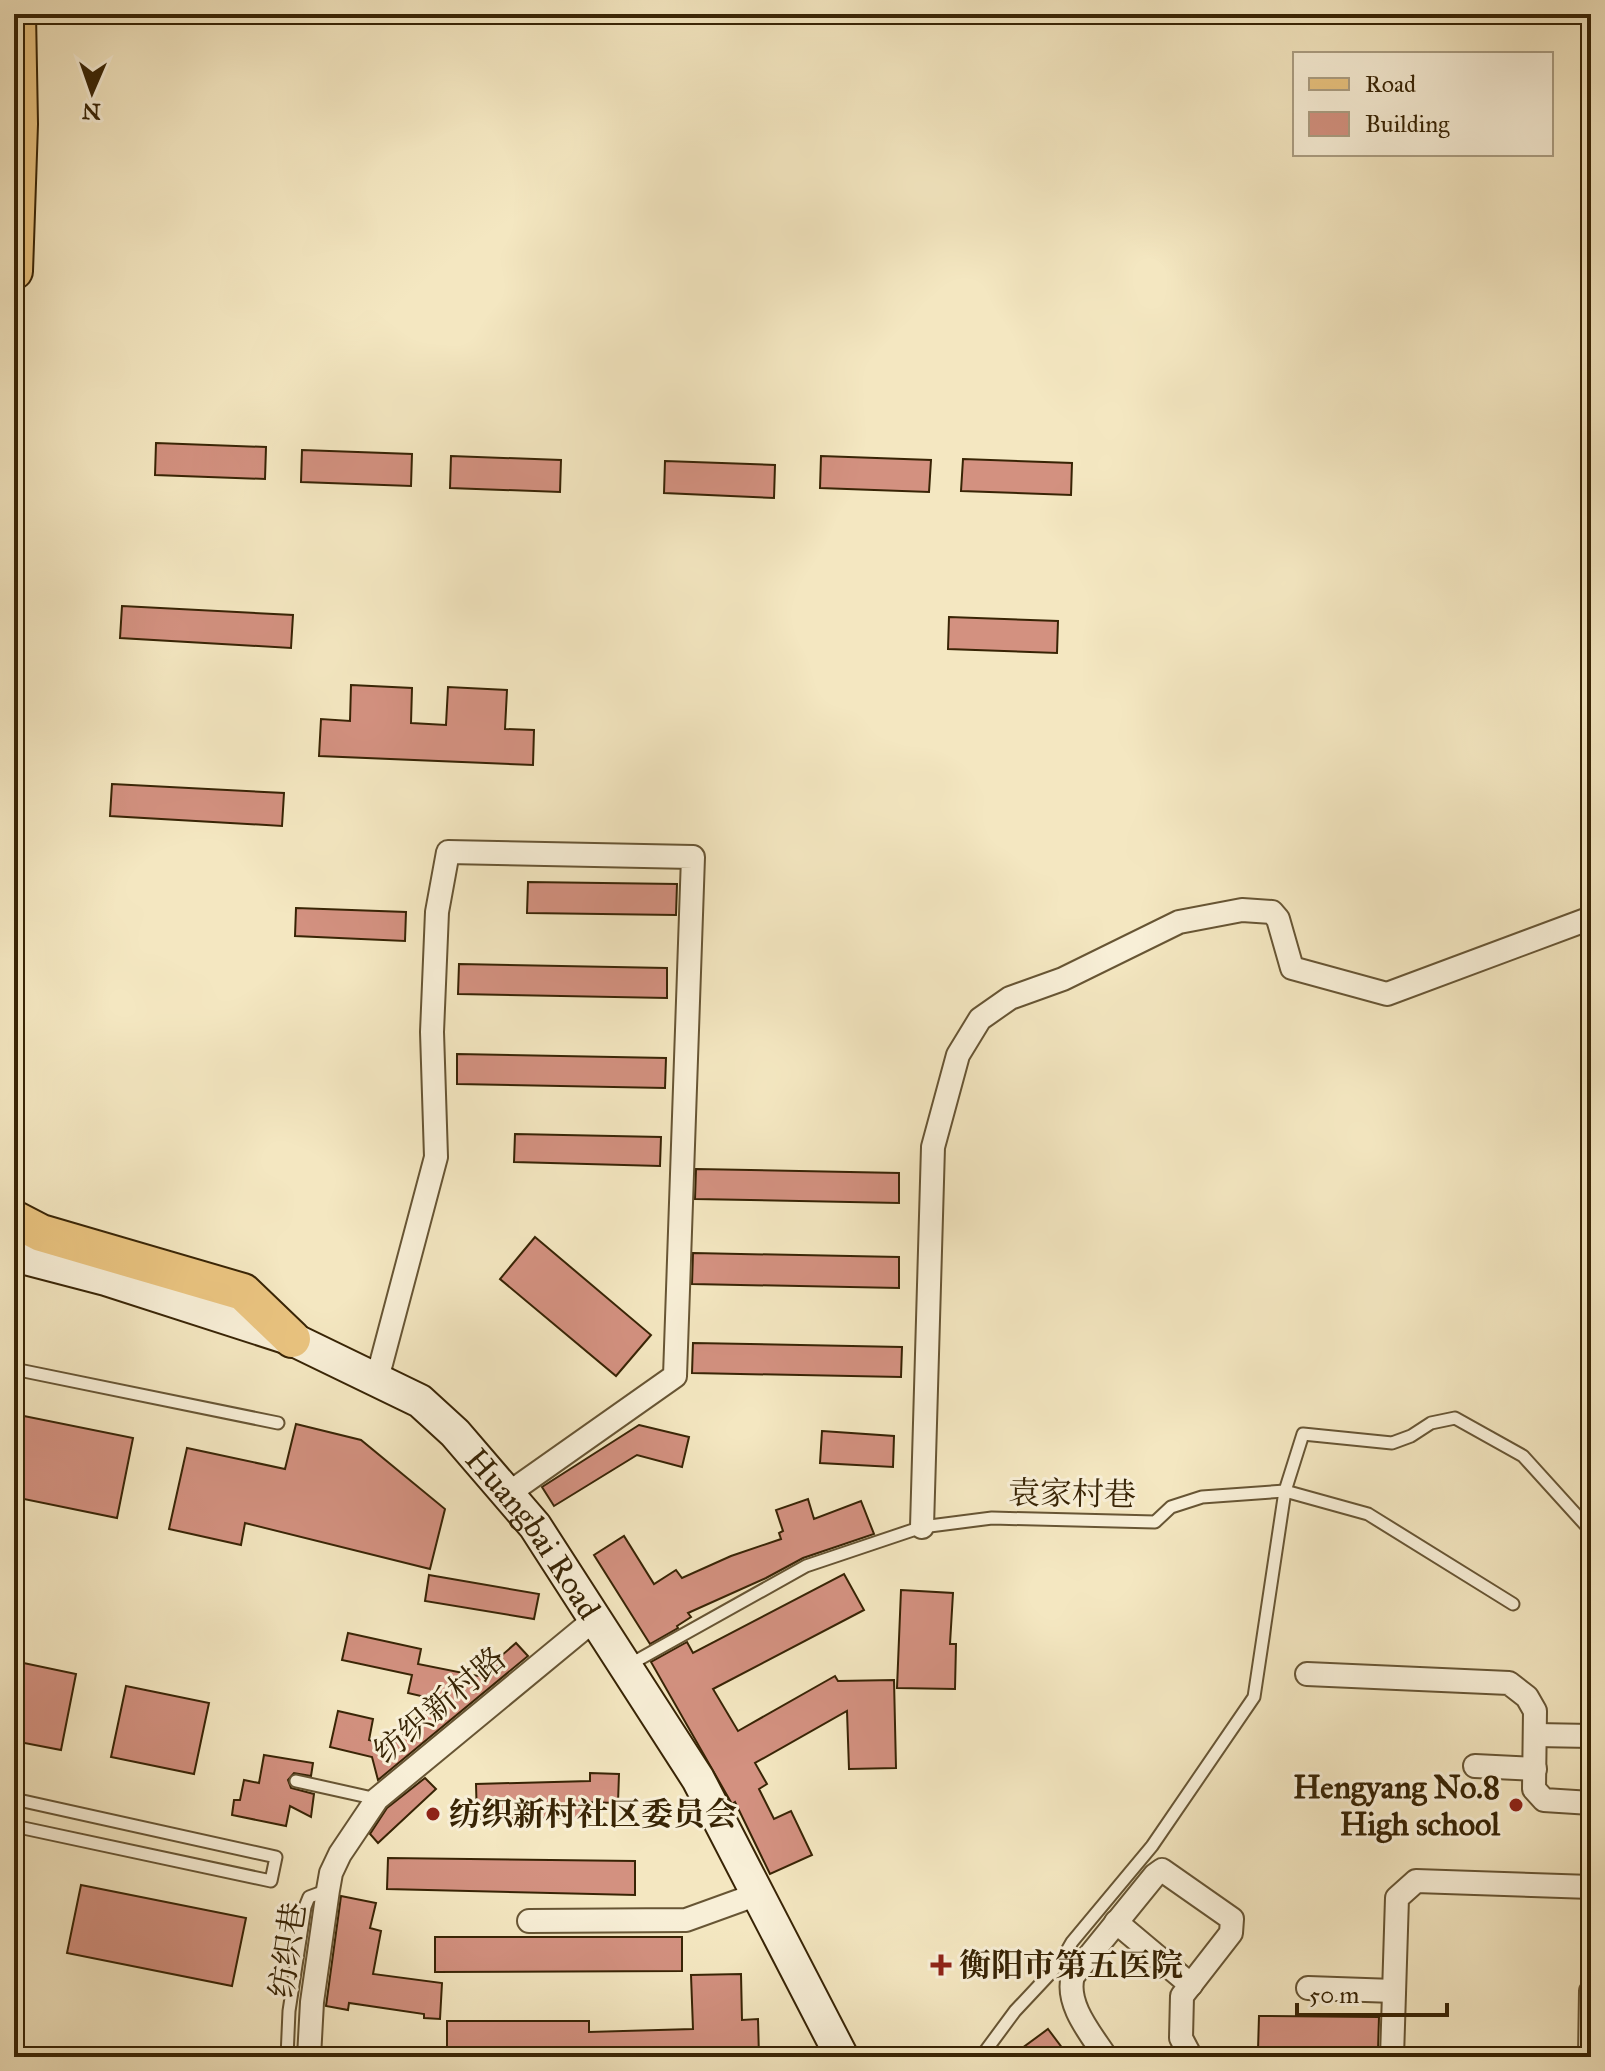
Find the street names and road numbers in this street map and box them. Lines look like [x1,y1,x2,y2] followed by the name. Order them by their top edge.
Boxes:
[457,1440,609,1626] street label: Huangbai Road
[1008,1473,1136,1515] street label: 袁家村巷
[366,1639,514,1771] street label: 纺织新村路
[262,1900,314,2000] street label: 纺织巷

